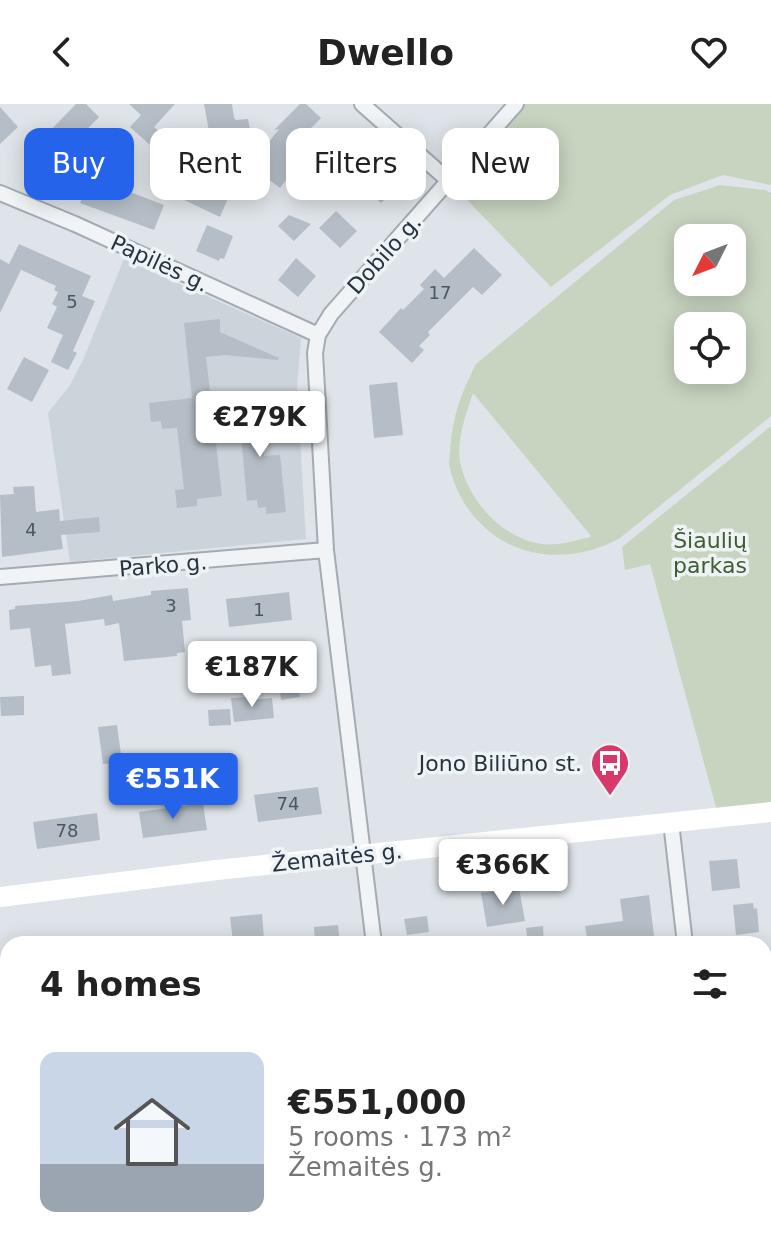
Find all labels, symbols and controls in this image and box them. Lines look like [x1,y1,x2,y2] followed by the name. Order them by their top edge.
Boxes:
[40,30,84,74] icon: back
[687,30,731,74] icon: heart
[317,32,454,73] text: Dwello
[24,128,134,200] chip: Buy
[150,128,270,200] chip: Rent
[286,128,426,200] chip: Filters
[442,128,559,200] chip: New
[342,210,426,299] street label: Dobilo g.
[674,224,746,296] north arrow
[674,224,746,384] map controls
[107,230,213,297] street label: Papilės g.
[429,282,451,303] house number: 17
[66,291,78,312] house number: 5
[674,312,746,384] button: locate
[204,391,316,459] pin: €279K
[214,402,306,432] text: €279K
[25,519,37,540] house number: 4
[673,528,747,578] park label: Šiaulių parkas
[118,549,208,582] street label: Parko g.
[165,595,177,616] house number: 3
[253,599,265,620] house number: 1
[196,641,308,709] pin: €187K
[206,652,298,682] text: €187K
[589,742,631,797] bus stop icon: Jono Biliūno st.
[417,751,582,776] place label: Jono Biliūno st.
[117,753,229,821] pin: €551K
[127,764,219,794] text: €551K
[277,793,299,814] house number: 74
[56,820,78,841] house number: 78
[270,838,404,877] street label: Žemaitės g.
[447,839,559,907] pin: €366K
[457,850,549,880] text: €366K
[688,962,732,1006] icon: filters
[40,964,202,1004] text: 4 homes
[288,1082,467,1122] text: €551,000
[104,1084,200,1180] icon: home
[288,1122,512,1152] text: 5 rooms · 173 m²
[288,1152,443,1182] text: Žemaitės g.

